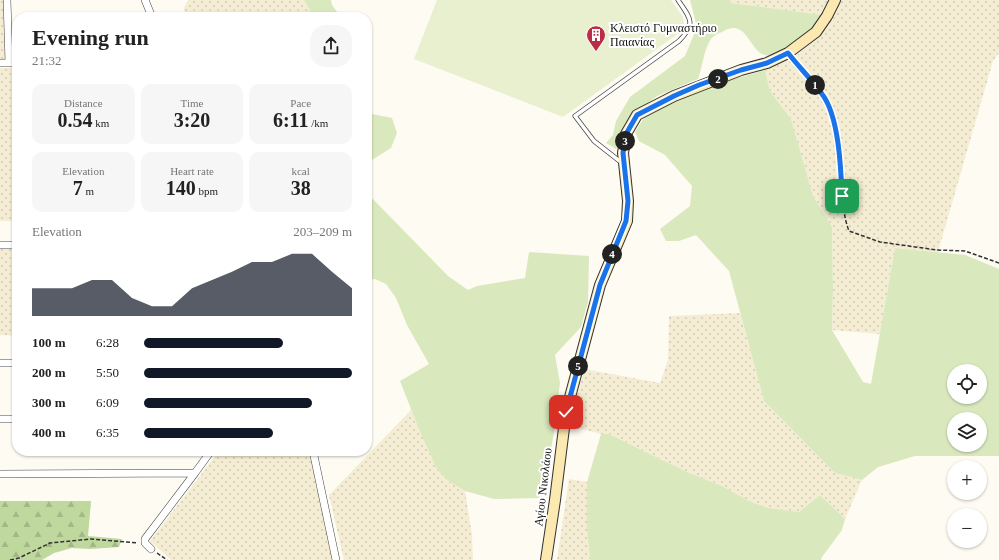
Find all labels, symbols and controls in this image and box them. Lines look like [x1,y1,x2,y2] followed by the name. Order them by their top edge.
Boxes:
[610,21,717,49] place label: Κλειστό Γυμναστήριο Παιανίας
[585,24,607,52] building icon: Κλειστό Γυμναστήριο Παιανίας
[32,25,149,50] text: Evening run
[310,25,352,67] button: share
[32,53,62,68] text: 21:32
[708,69,728,89] pin: 2
[715,73,721,85] text: 2
[805,75,825,95] pin: 1
[812,79,818,91] text: 1
[64,97,103,109] text: Distance
[181,97,203,109] text: Time
[290,97,311,109] text: Pace
[57,109,92,131] text: 0.54
[174,109,210,131] text: 3:20
[273,109,309,131] text: 6:11
[92,117,109,129] text: km
[309,117,328,129] text: /km
[615,131,635,151] pin: 3
[622,135,628,147] text: 3
[62,165,104,177] text: Elevation
[170,165,214,177] text: Heart rate
[291,165,310,177] text: kcal
[73,177,83,199] text: 7
[166,177,196,199] text: 140
[291,177,311,199] text: 38
[825,179,859,213] pin
[83,185,94,197] text: m
[196,185,218,197] text: bpm
[831,185,853,207] icon: arrive
[32,224,82,239] text: Elevation
[293,224,352,239] text: 203–209 m
[602,244,622,264] pin: 4
[609,248,615,260] text: 4
[32,335,66,350] text: 100 m
[96,335,119,350] text: 6:28
[568,356,588,376] pin: 5
[575,360,581,372] text: 5
[947,364,987,548] map controls
[947,364,987,404] button: locate
[32,365,66,380] text: 200 m
[96,365,119,380] text: 5:50
[32,395,66,410] text: 300 m
[96,395,119,410] text: 6:09
[549,395,583,429] pin
[555,401,577,423] icon: check
[947,412,987,452] button: layers
[32,425,66,440] text: 400 m
[96,425,119,440] text: 6:35
[531,447,555,527] street label: Αγίου Νικολάου
[947,460,987,500] button: +
[947,508,987,548] button: −

